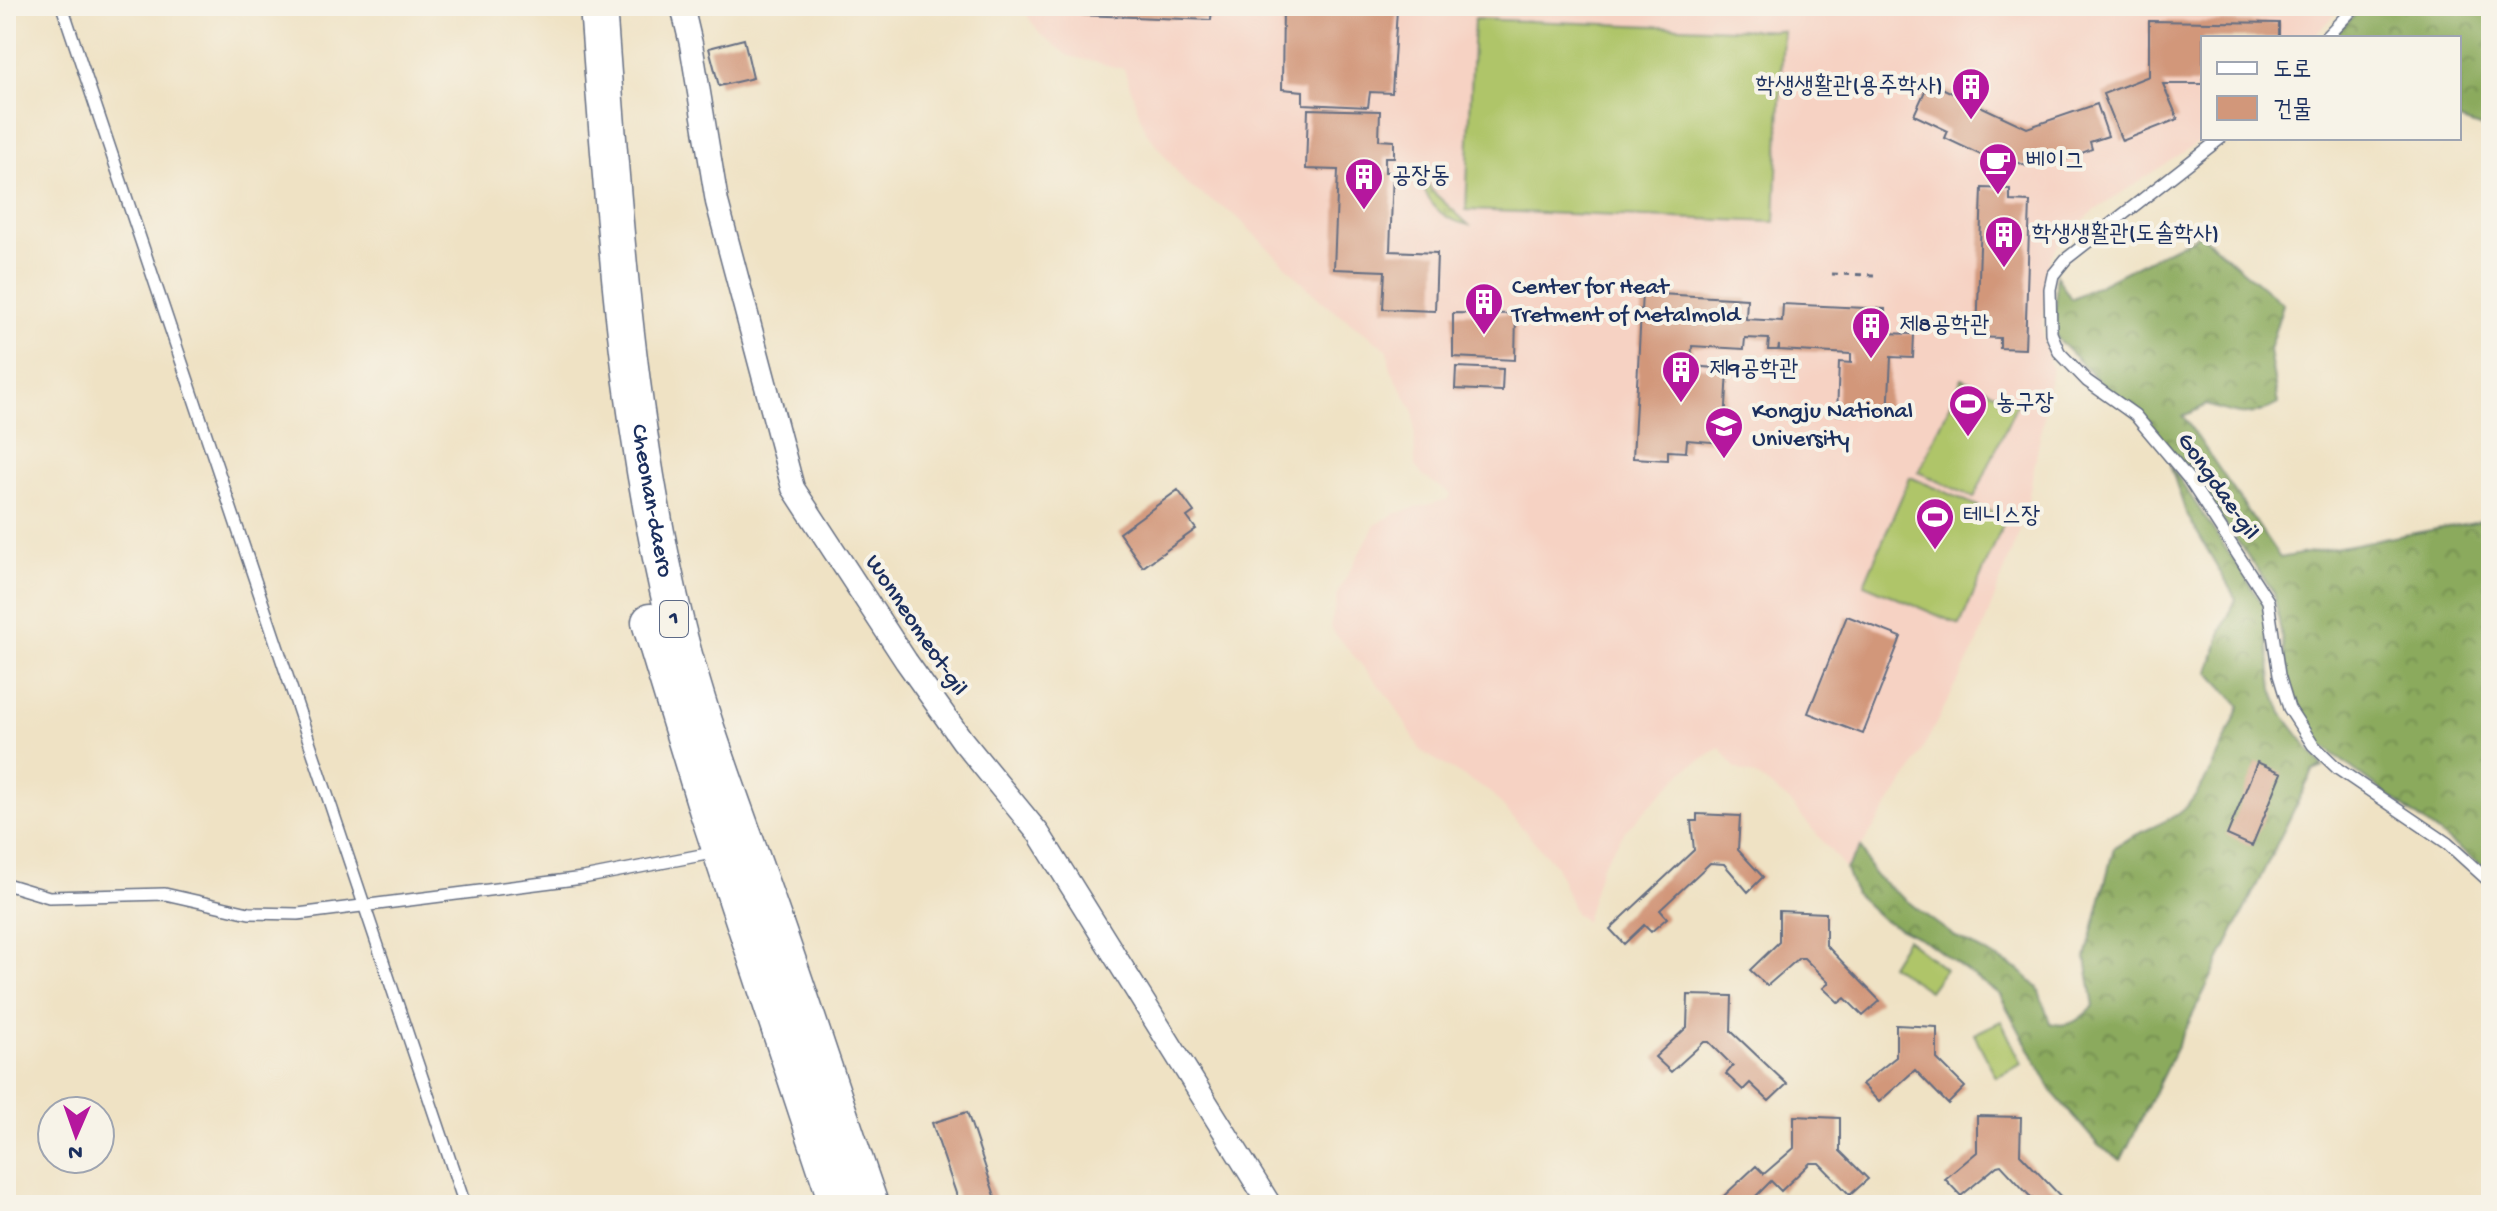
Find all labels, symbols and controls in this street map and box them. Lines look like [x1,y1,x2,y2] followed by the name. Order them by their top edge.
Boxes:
[2201,36,2461,140] legend
[2273,57,2312,86] text: 도로
[1950,66,1992,121] building icon: 학생생활관(용주학사)
[1756,73,1943,102] place label: 학생생활관(용주학사)
[2273,97,2312,126] text: 건물
[1977,141,2019,196] cafe icon: 베이그
[2026,148,2084,177] place label: 베이그
[1343,156,1385,211] building icon: 공장동
[1392,163,1450,192] place label: 공장동
[1983,214,2025,269] building icon: 학생생활관(도솔학사)
[2032,221,2219,250] place label: 학생생활관(도솔학사)
[1510,274,1742,331] place label: Center for Heat Tretment of Metalmold
[1463,281,1505,336] building icon: Center for Heat Tretment of Metalmold
[1850,305,1892,360] building icon: 제8공학관
[1899,312,1989,341] place label: 제8공학관
[1660,349,1702,404] building icon: 제9공학관
[1709,356,1798,385] place label: 제9공학관
[1947,383,1989,438] sports icon: 농구장
[1996,390,2054,419] place label: 농구장
[1752,398,1913,455] place label: Kongju National University
[1703,405,1745,460] school or university icon: Kongju National University
[623,422,679,580] street label: Cheonan-daero
[2170,428,2264,546] street label: Gongdae-gil
[1914,496,1956,551] sports icon: 테니스장
[1963,503,2040,532] place label: 테니스장
[857,550,973,702] street label: Wonneomeot-gil
[660,601,688,637] road number: 1
[36,1095,116,1175] north arrow
[68,1138,83,1164] text: N

